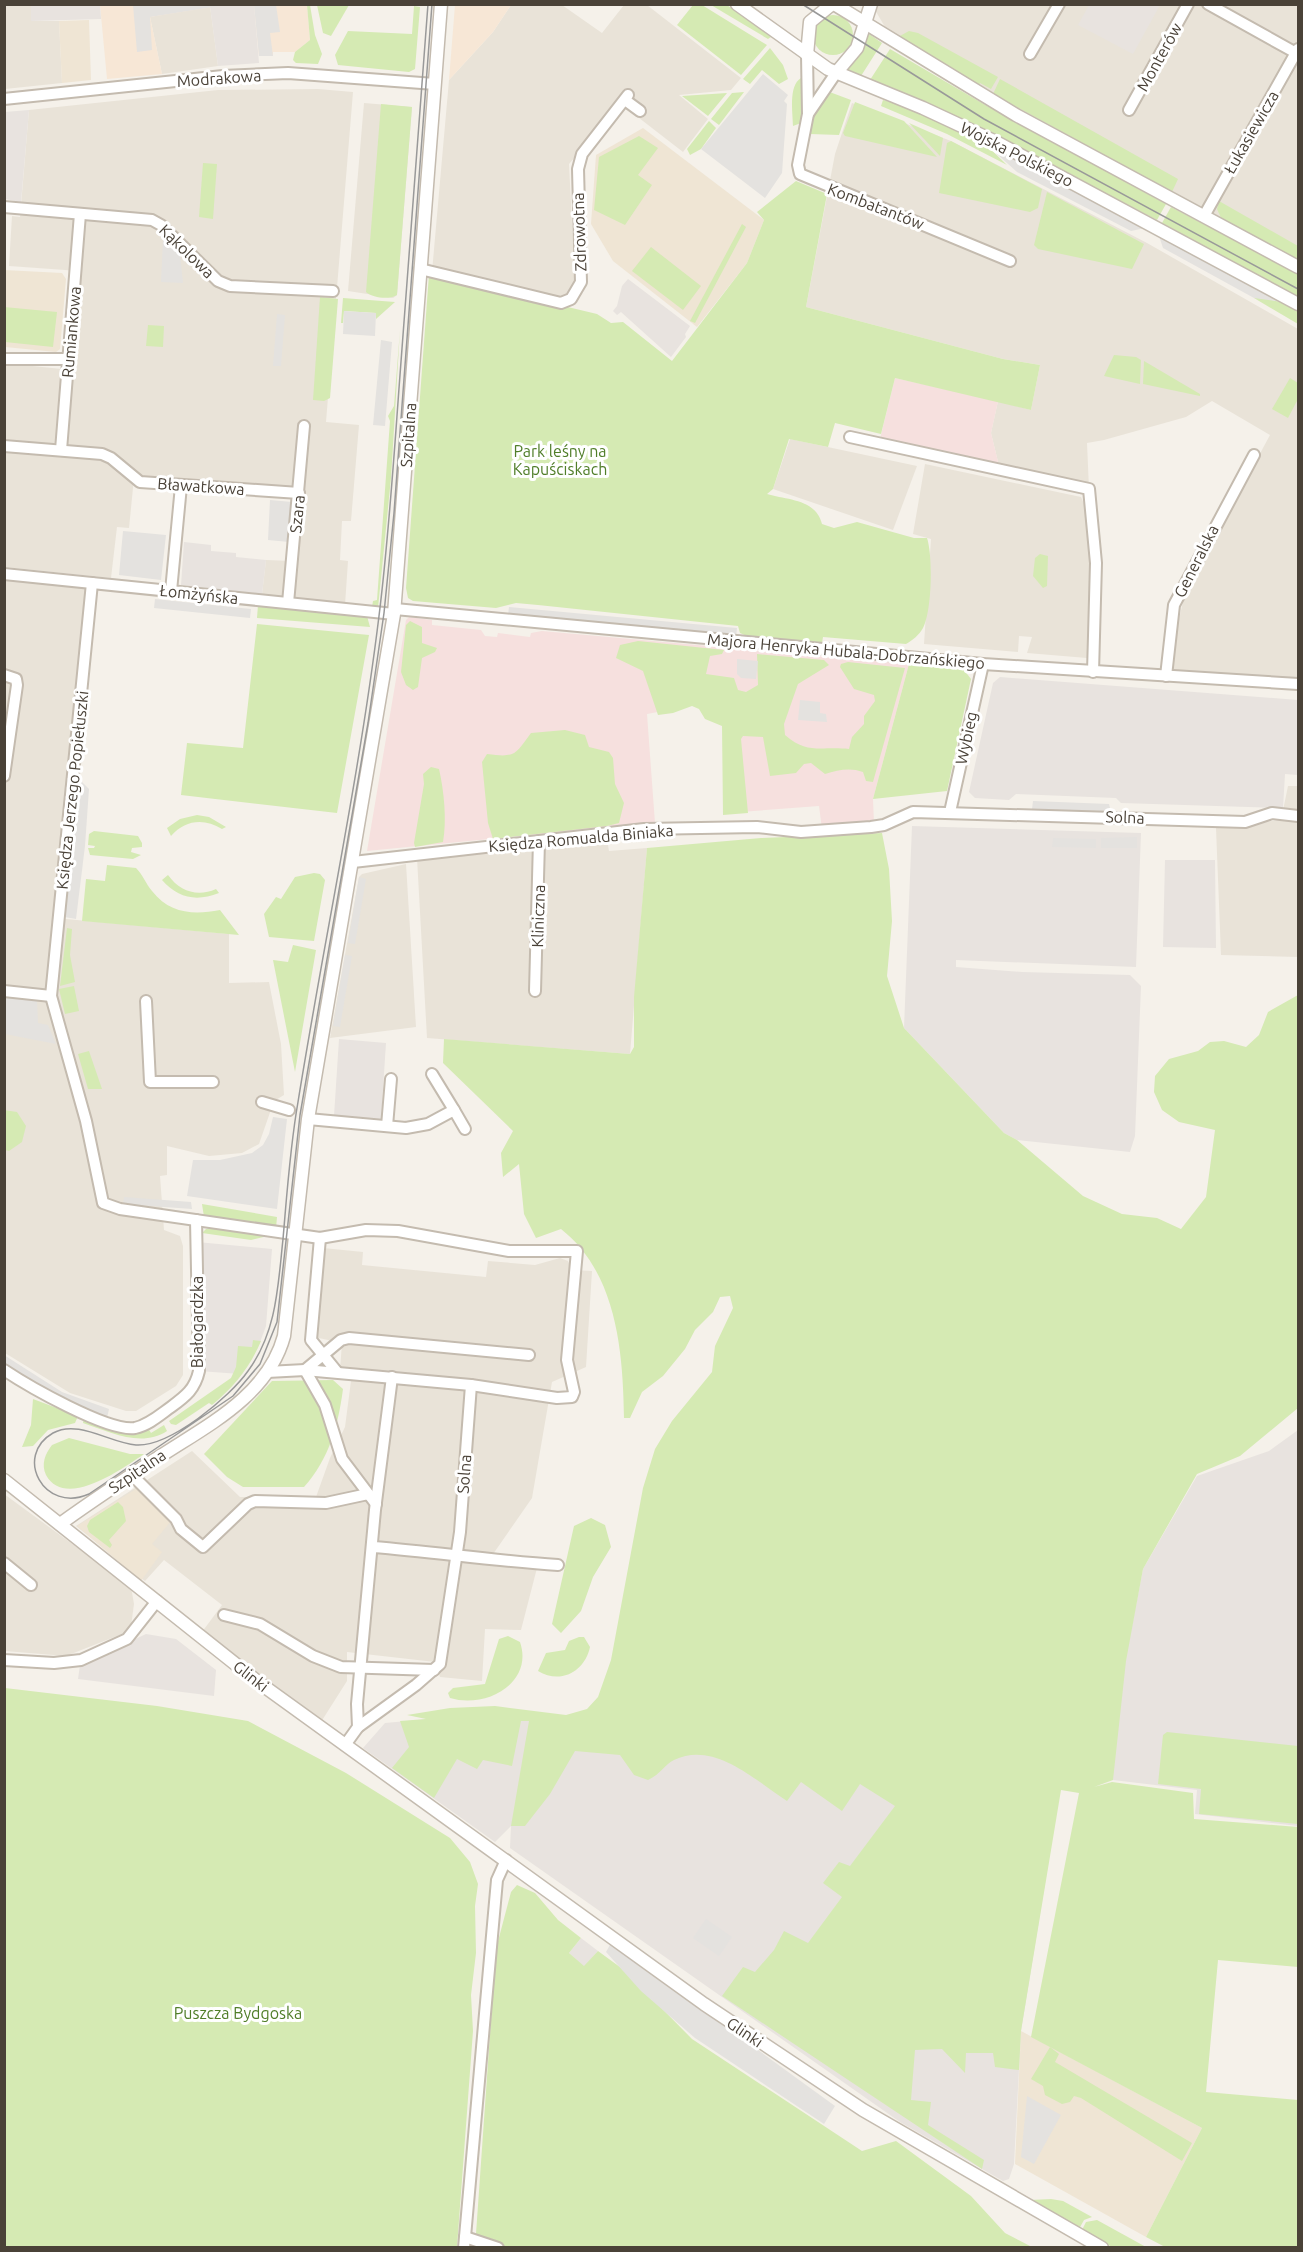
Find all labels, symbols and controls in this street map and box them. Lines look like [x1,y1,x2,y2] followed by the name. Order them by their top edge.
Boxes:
[1133,19,1185,94] street label: Monterów
[176,66,262,90] street label: Modrakowa
[1220,87,1282,177] street label: Łukasiewicza
[958,118,1076,190] street label: Wojska Polskiego
[825,179,927,233] street label: Kombatantów
[569,192,589,272] street label: Zdrowotna
[156,220,218,282] street label: Kąkolowa
[58,285,84,379] street label: Rumiankowa
[397,402,419,468] street label: Szpitalna
[513,442,607,478] park label: Park leśny na Kapuściskach
[157,474,245,498] street label: Bławatkowa
[286,494,308,534] street label: Szara
[1170,522,1222,600] street label: Generalska
[159,581,239,607] street label: Łomżyńska
[706,630,986,672] street label: Majora Henryka Hubala-Dobrzańskiego
[53,690,91,890] street label: Księdza Jerzego Popiełuszki
[952,710,980,766] street label: Wybieg
[1105,807,1145,827] street label: Solna
[488,821,674,855] street label: Księdza Romualda Biniaka
[528,884,548,948] street label: Kliniczna
[188,1276,206,1368] street label: Białogardzka
[105,1445,169,1497] street label: Szpitalna
[454,1454,474,1494] street label: Solna
[230,1657,272,1695] street label: Glinki
[174,2004,302,2022] park label: Puszcza Bydgoska
[723,2013,767,2051] street label: Glinki

